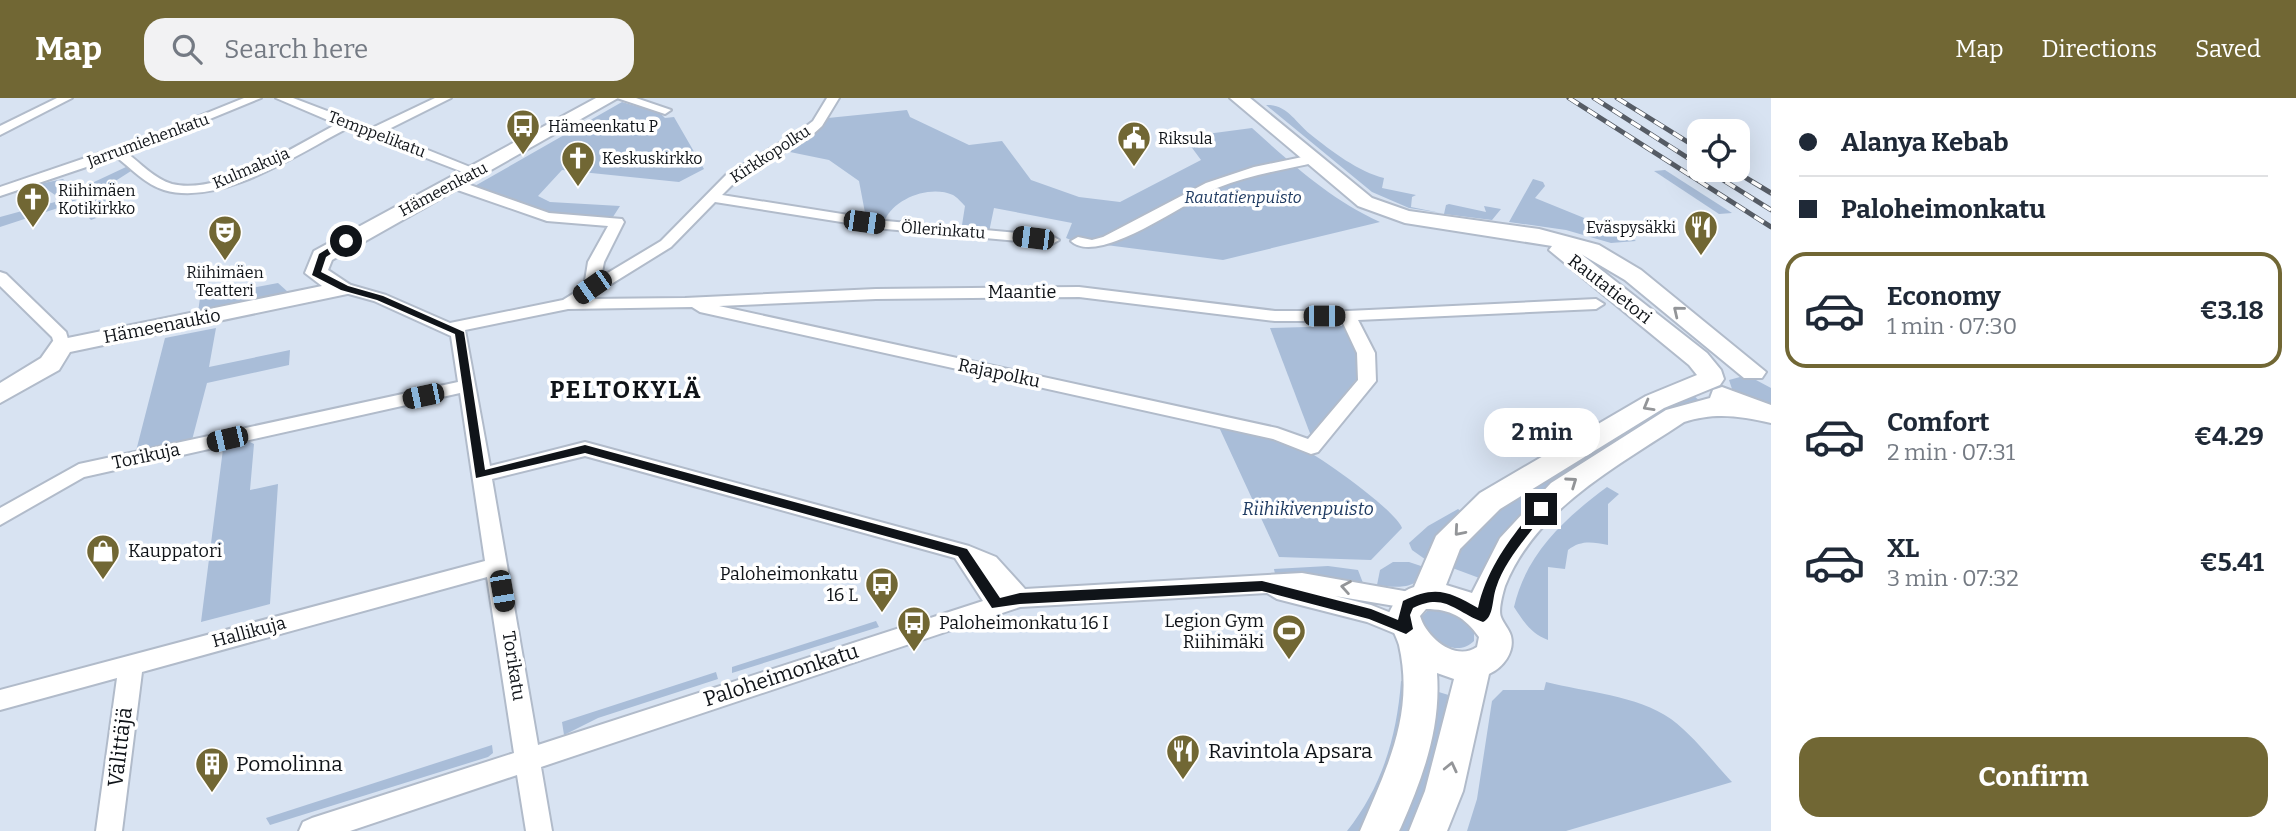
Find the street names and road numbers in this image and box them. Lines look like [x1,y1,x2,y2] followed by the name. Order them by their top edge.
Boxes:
[326,107,428,161] street label: Temppelikatu
[84,109,212,171] street label: Jarrumiehenkatu
[727,121,814,187] street label: Kirkkopolku
[210,143,292,193] street label: Kulmakuja
[396,158,490,220] street label: Hämeenkatu
[900,218,986,242] street label: Öllerinkatu
[1564,249,1656,329] street label: Rautatietori
[988,281,1056,303] street label: Maantie
[102,304,222,348] street label: Hämeenaukio
[956,354,1042,392] street label: Rajapolku
[110,438,182,474] street label: Torikuja
[210,612,288,652] street label: Hallikuja
[498,630,530,702] street label: Torikatu
[700,638,862,712] street label: Paloheimonkatu
[102,705,138,788] street label: Välittäjä

